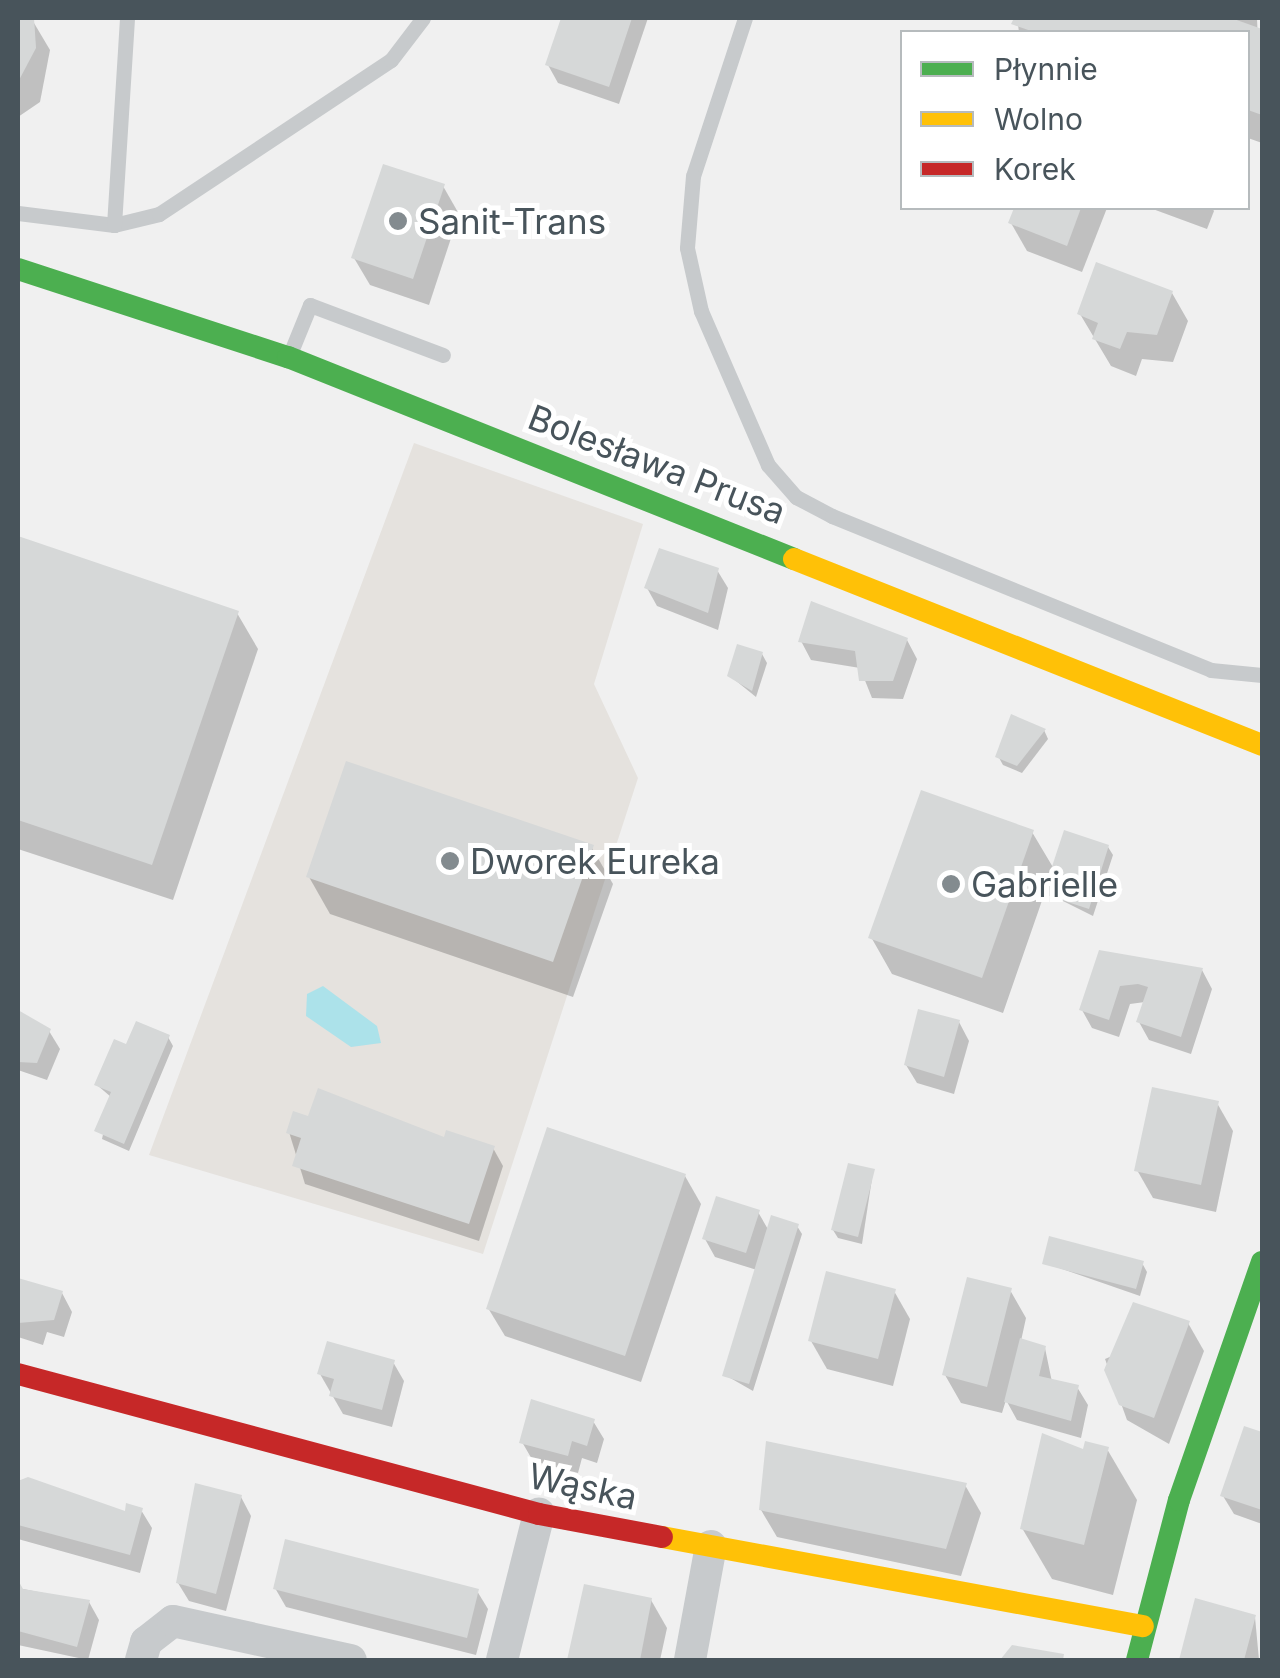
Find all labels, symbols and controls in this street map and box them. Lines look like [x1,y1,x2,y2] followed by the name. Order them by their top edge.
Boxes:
[900,30,1250,210] legend
[994,51,1098,87] text: Płynnie
[994,101,1083,137] text: Wolno
[994,151,1076,187] text: Korek
[418,200,606,242] place label: Sanit-Trans
[387,210,409,232] marker: Sanit-Trans
[523,396,791,532] street label: Bolesława Prusa
[470,840,720,882] place label: Dworek Eureka
[439,850,461,872] marker: Dworek Eureka
[971,863,1118,905] place label: Gabrielle
[940,873,962,895] marker: Gabrielle
[525,1454,641,1518] street label: Wąska

